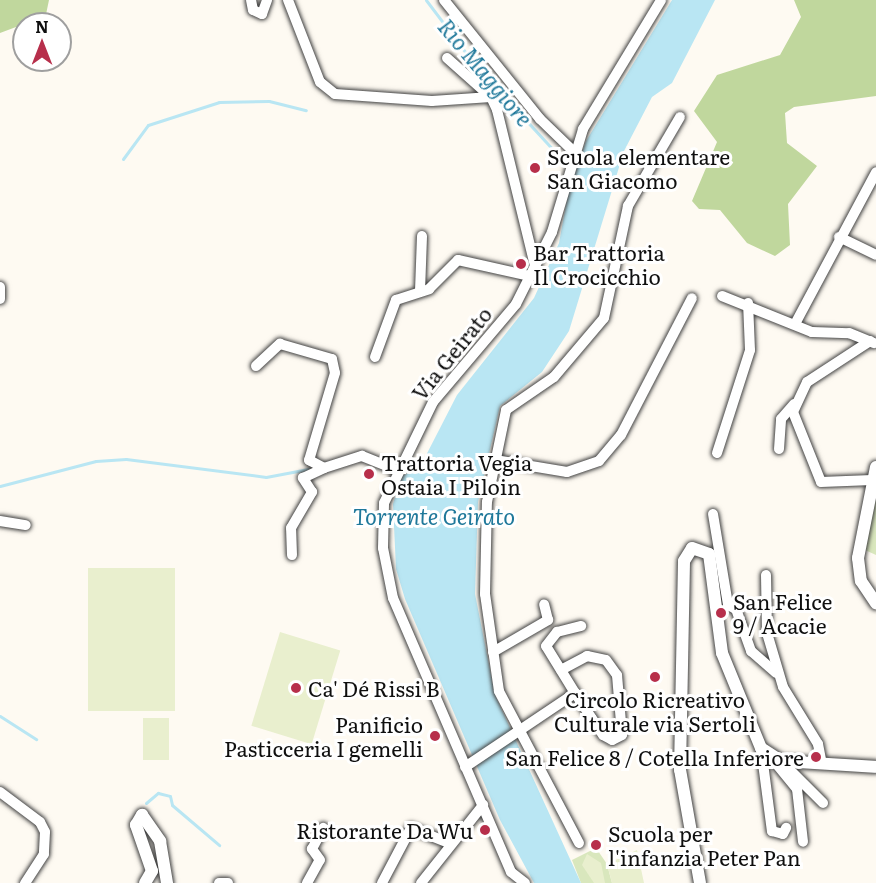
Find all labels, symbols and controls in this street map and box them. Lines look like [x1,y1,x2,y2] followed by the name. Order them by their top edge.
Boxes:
[12,12,72,72] north arrow
[433,13,539,131] water label: Rio Maggiore
[35,14,49,38] text: N
[547,143,730,193] place label: Scuola elementare San Giacomo
[528,161,542,175] marker: Scuola elementare San Giacomo
[533,239,665,289] place label: Bar Trattoria Il Crocicchio
[514,257,528,271] marker: Bar Trattoria Il Crocicchio
[406,301,496,405] street label: Via Geirato
[381,449,532,499] place label: Trattoria Vegia Ostaia I Piloin
[362,467,376,481] marker: Trattoria Vegia Ostaia I Piloin
[353,503,515,529] water label: Torrente Geirato
[733,588,833,638] place label: San Felice 9 / Acacie
[714,606,728,620] marker: San Felice 9 / Acacie
[648,670,662,684] marker: Circolo Ricreativo Culturale via Sertoli
[308,675,440,701] place label: Ca' Dé Rissi B
[289,681,303,695] marker: Ca' Dé Rissi B
[554,686,756,736] place label: Circolo Ricreativo Culturale via Sertoli
[224,711,423,761] place label: Panificio Pasticceria I gemelli
[428,729,442,743] marker: Panificio Pasticceria I gemelli
[505,744,804,770] place label: San Felice 8 / Cotella Inferiore
[809,750,823,764] marker: San Felice 8 / Cotella Inferiore
[296,817,473,843] place label: Ristorante Da Wu
[608,820,801,870] place label: Scuola per l'infanzia Peter Pan
[478,823,492,837] marker: Ristorante Da Wu
[589,838,603,852] marker: Scuola per l'infanzia Peter Pan

